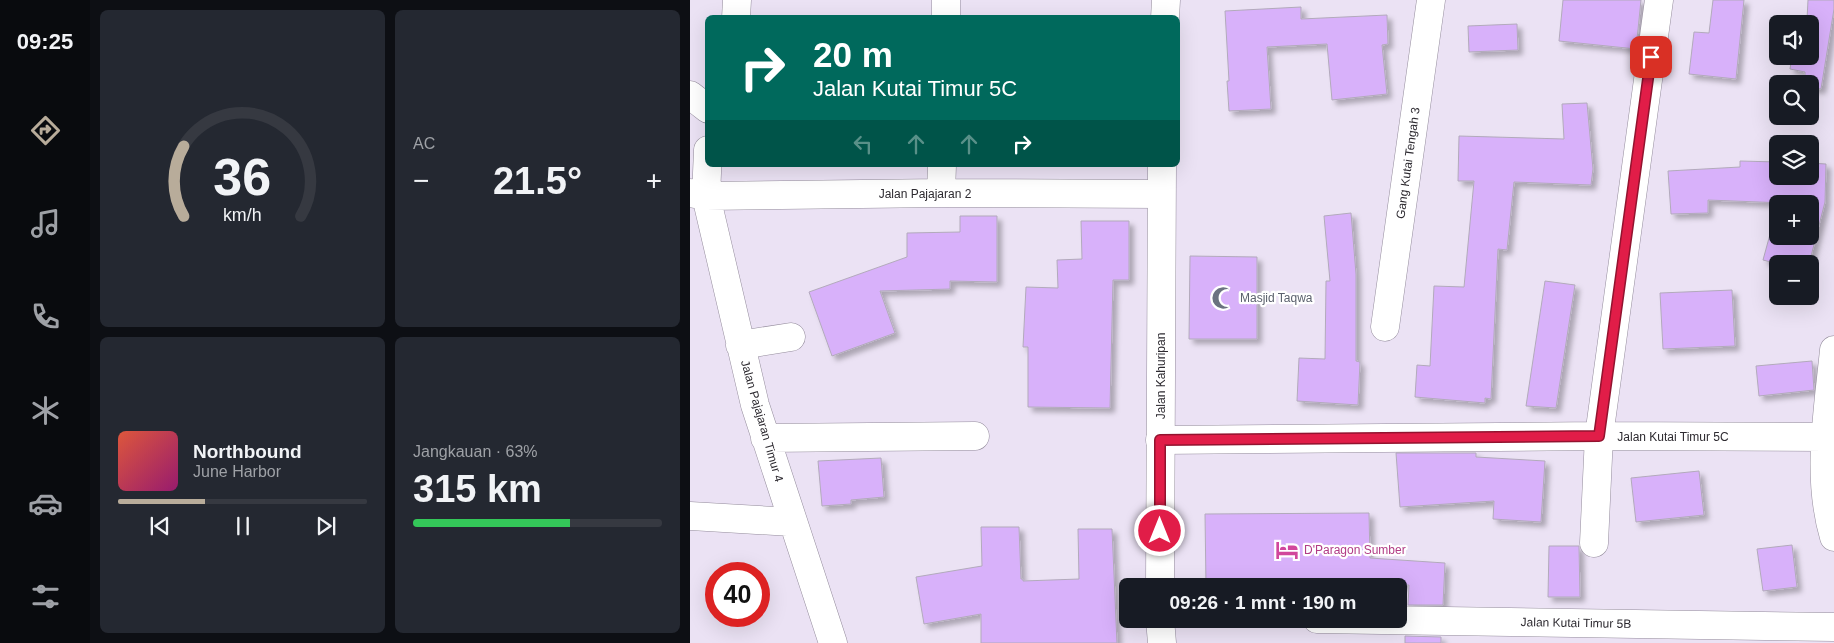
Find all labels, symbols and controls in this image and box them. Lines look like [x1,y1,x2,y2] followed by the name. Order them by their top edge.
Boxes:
[1769,15,1819,305] map controls
[1769,15,1819,65] button: sound
[17,29,73,54] text: 09:25
[730,35,795,100] icon: right
[813,35,893,74] text: 20 m
[1630,36,1672,78] pin
[1637,43,1665,71] icon: arrive
[1769,75,1819,125] button: search
[813,76,1017,101] text: Jalan Kutai Timur 5C
[1393,106,1423,220] street label: Gang Kutai Tengah 3
[28,113,63,148] icon: directions
[849,130,877,158] icon: left
[902,130,930,158] icon: ahead
[955,130,983,158] icon: ahead
[1008,130,1036,158] icon: right
[413,135,435,152] text: AC
[1769,135,1819,185] button: layers
[214,148,271,206] text: 36
[493,160,582,202] text: 21.5°
[413,165,429,196] text: −
[646,165,662,196] text: +
[879,187,972,201] street label: Jalan Pajajaran 2
[1769,195,1819,245] button: +
[223,205,262,225] text: km/h
[28,206,63,241] icon: music
[1769,255,1819,305] button: −
[1210,285,1236,311] mosque icon: Masjid Taqwa
[1240,291,1313,305] place label: Masjid Taqwa
[28,299,63,334] icon: phone
[1154,333,1168,419] street label: Jalan Kahuripan
[738,358,786,484] street label: Jalan Pajajaran Timur 4
[28,393,63,428] icon: climate
[1617,430,1729,444] street label: Jalan Kutai Timur 5C
[193,441,302,462] text: Northbound
[413,443,538,460] text: Jangkauan · 63%
[193,463,281,480] text: June Harbor
[413,468,542,510] text: 315 km
[28,486,63,521] icon: car
[1133,504,1185,556] position arrow
[146,512,174,540] icon: previous
[229,512,257,540] icon: pause
[312,512,340,540] icon: next
[1274,537,1300,563] hotel icon: D'Paragon Sumber
[1304,543,1406,557] place label: D'Paragon Sumber
[705,562,770,627] speed limit sign: 40
[28,579,63,614] icon: filters
[1170,592,1356,613] text: 09:26 · 1 mnt · 190 m
[1521,615,1631,631] street label: Jalan Kutai Timur 5B

